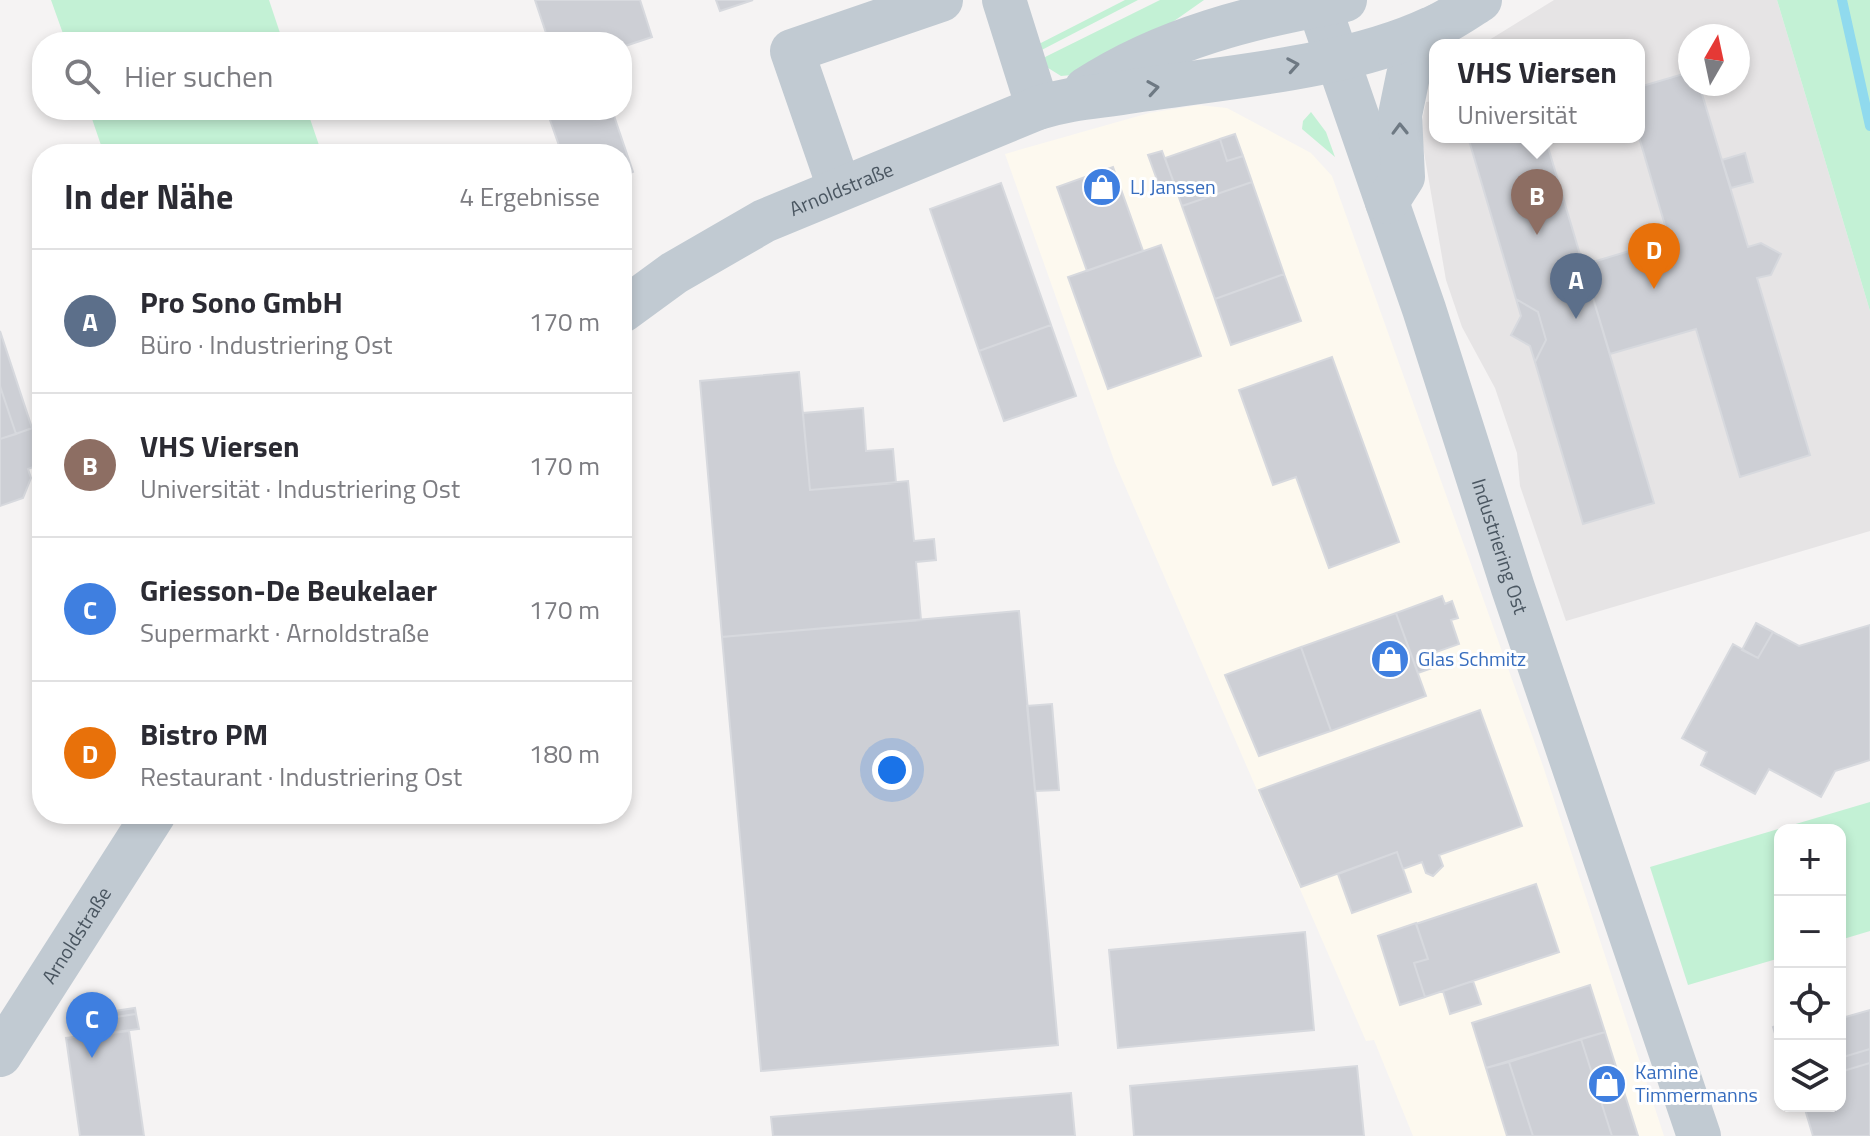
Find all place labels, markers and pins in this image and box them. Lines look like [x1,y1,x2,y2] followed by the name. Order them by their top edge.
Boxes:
[1081,166,1123,208] shop icon: LJ Janssen
[1511,169,1563,235] pin: B
[1130,171,1216,202] place label: LJ Janssen
[1628,223,1680,289] pin: D
[1550,253,1602,319] pin: A
[1369,638,1411,680] shop icon: Glas Schmitz
[1418,643,1526,674] place label: Glas Schmitz
[66,992,118,1058] pin: C
[1635,1056,1758,1110] place label: Kamine Timmermanns
[1586,1063,1628,1105] shop icon: Kamine Timmermanns

